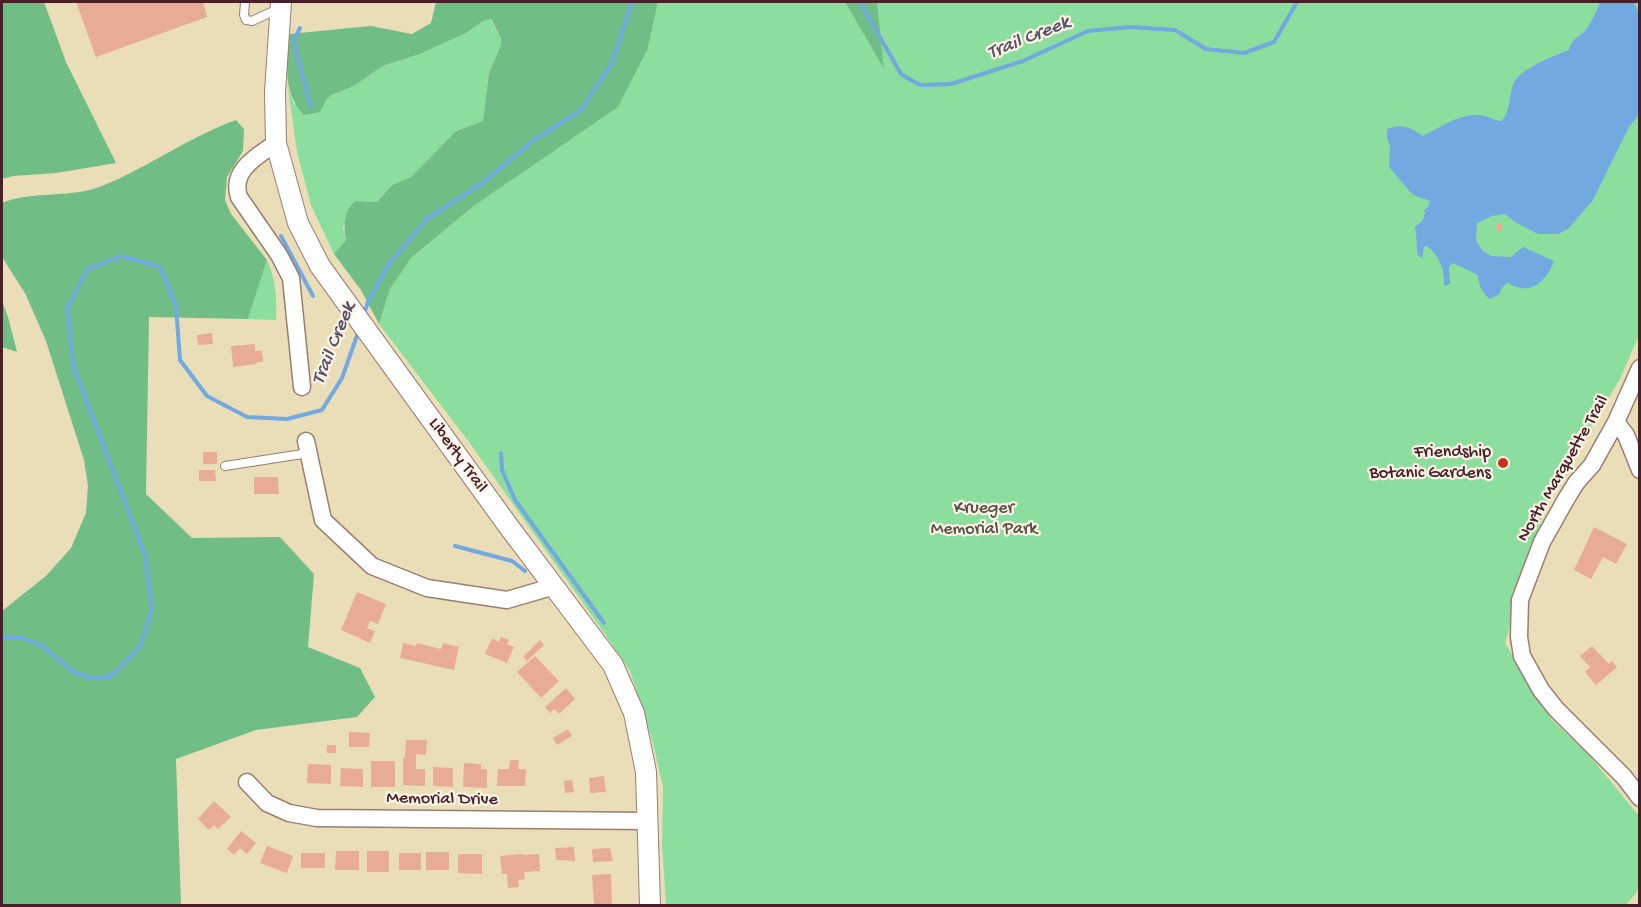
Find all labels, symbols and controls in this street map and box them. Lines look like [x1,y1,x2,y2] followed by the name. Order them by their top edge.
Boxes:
[984,12,1074,66] water label: Trail Creek
[308,299,362,389] water label: Trail Creek
[1513,392,1615,546] street label: North Marquette Trail
[423,414,491,498] street label: Liberty Trail
[1370,442,1491,484] place label: Friendship Botanic Gardens
[1496,456,1510,470] marker: Friendship Botanic Gardens
[931,498,1037,540] park label: Krueger Memorial Park
[386,788,498,812] street label: Memorial Drive

